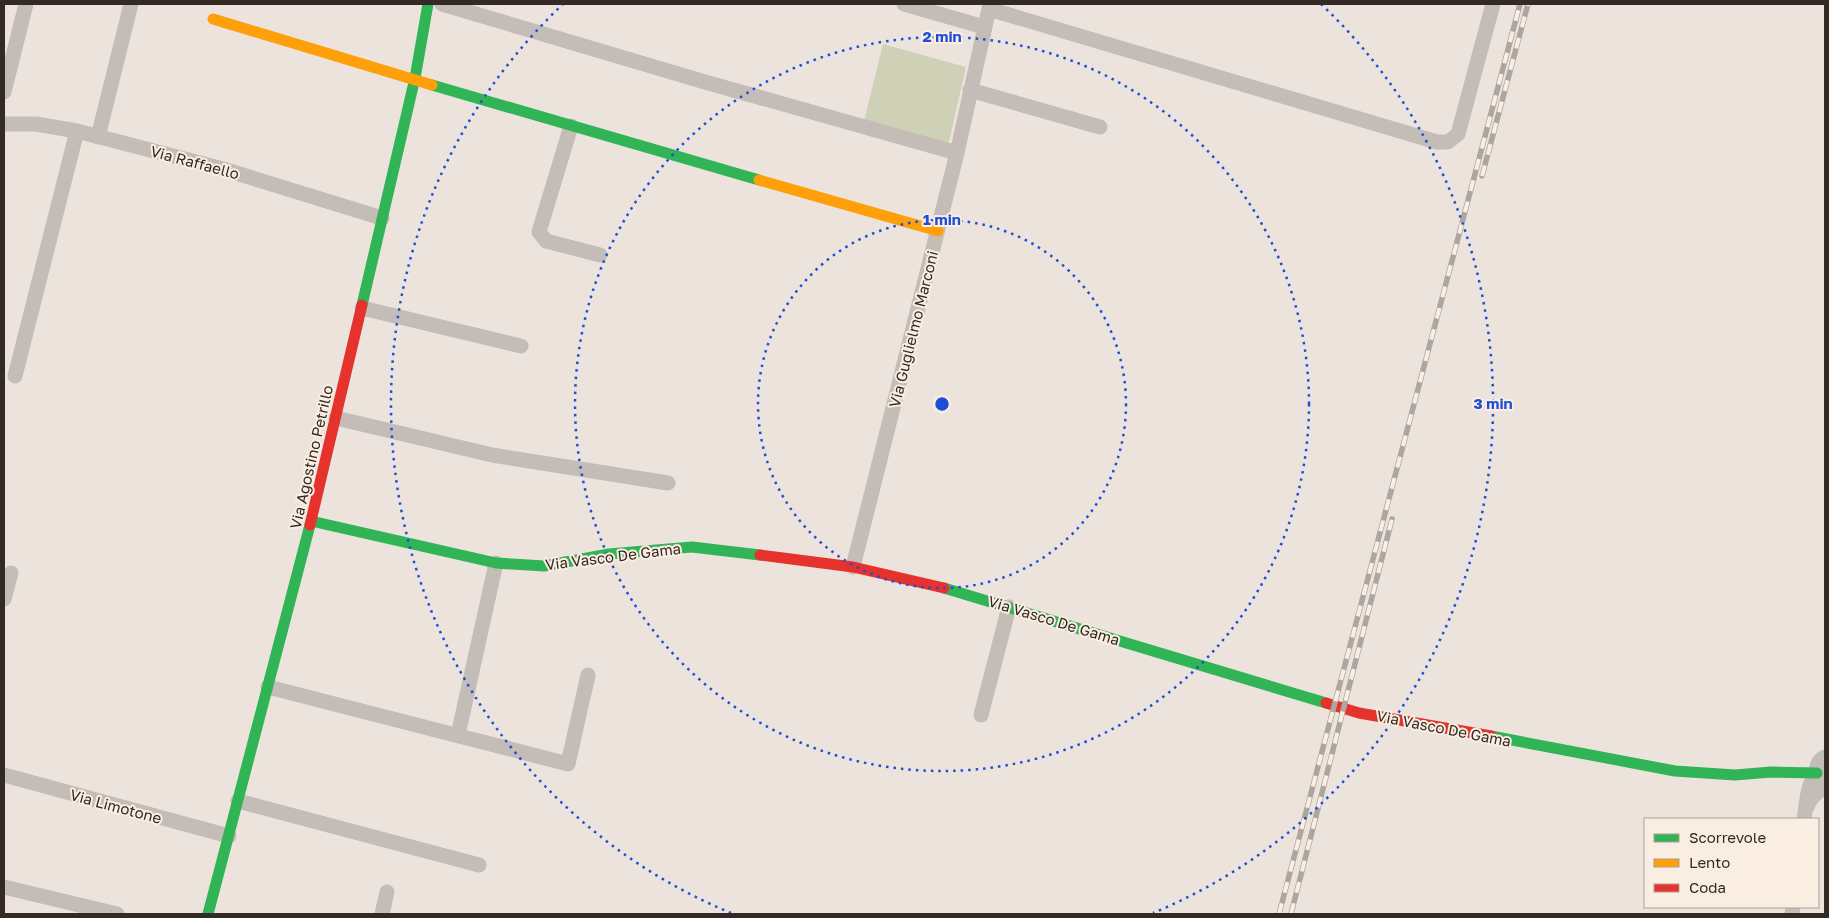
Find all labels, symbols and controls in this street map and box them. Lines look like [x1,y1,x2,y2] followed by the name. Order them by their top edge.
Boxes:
[922,27,962,45] text: 2 min
[149,141,241,183] street label: Via Raffaello
[923,210,961,228] text: 1 min
[885,249,941,409] street label: Via Guglielmo Marconi
[286,383,336,531] street label: Via Agostino Petrillo
[1473,394,1513,412] text: 3 min
[933,395,951,413] centre of rings
[544,539,682,573] street label: Via Vasco De Gama
[986,591,1122,649] street label: Via Vasco De Gama
[1375,706,1513,750] street label: Via Vasco De Gama
[68,785,164,827] street label: Via Limotone
[1644,818,1819,908] legend
[1689,828,1766,846] text: Scorrevole
[1689,853,1730,871] text: Lento
[1689,878,1726,896] text: Coda

